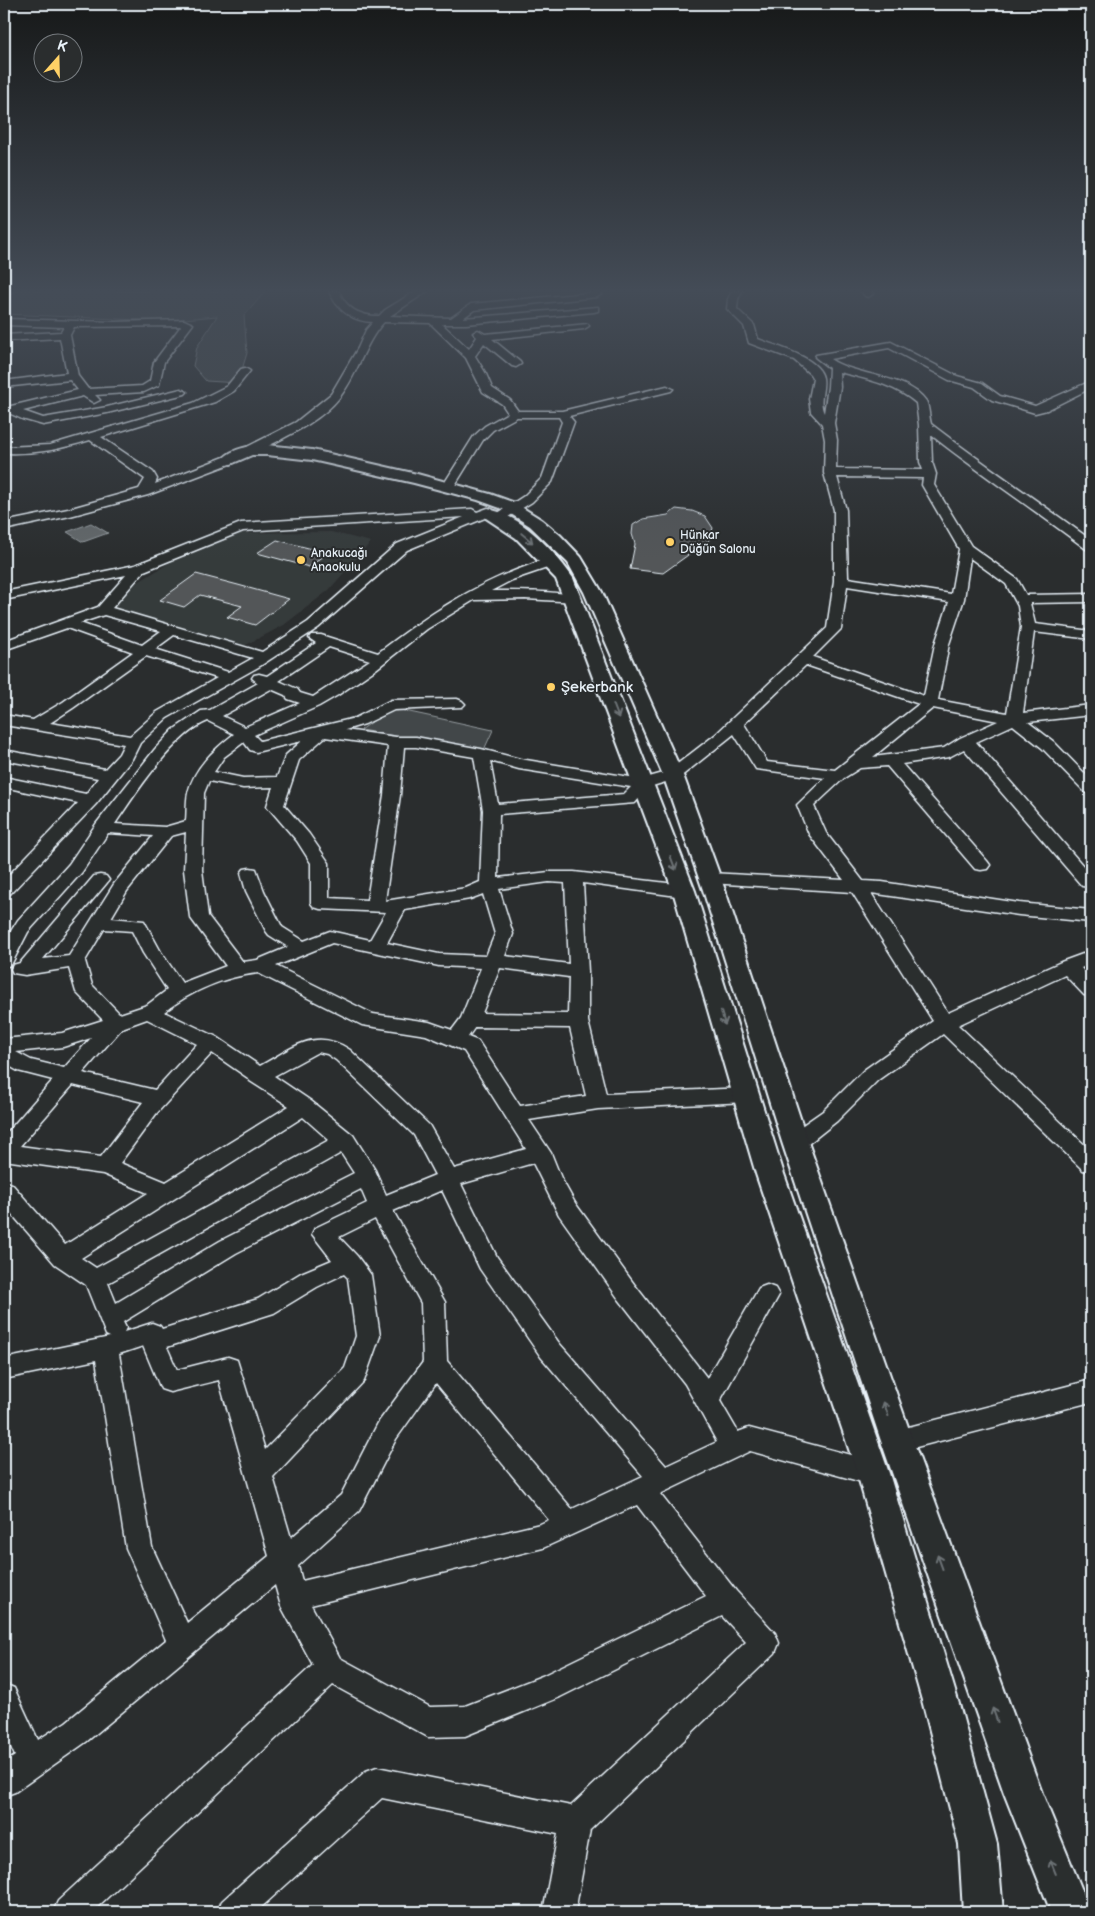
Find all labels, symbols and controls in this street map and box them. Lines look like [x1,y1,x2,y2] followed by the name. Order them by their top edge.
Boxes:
[32,32,82,82] north arrow
[55,37,70,56] text: K
[680,528,756,557] place label: Hünkar Düğün Salonu
[520,533,533,544] one-way arrow
[664,536,676,548] marker: Hünkar Düğün Salonu
[311,546,367,575] place label: Anakucağı Anaokulu
[295,554,307,566] marker: Anakucağı Anaokulu
[561,678,634,697] place label: Şekerbank
[545,681,557,693] marker: Şekerbank
[612,703,621,718] one-way arrow
[669,855,679,870] one-way arrow
[718,1009,728,1025] one-way arrow
[881,1402,890,1417] one-way arrow
[935,1555,944,1571] one-way arrow
[990,1708,999,1723] one-way arrow
[1048,1860,1057,1875] one-way arrow

